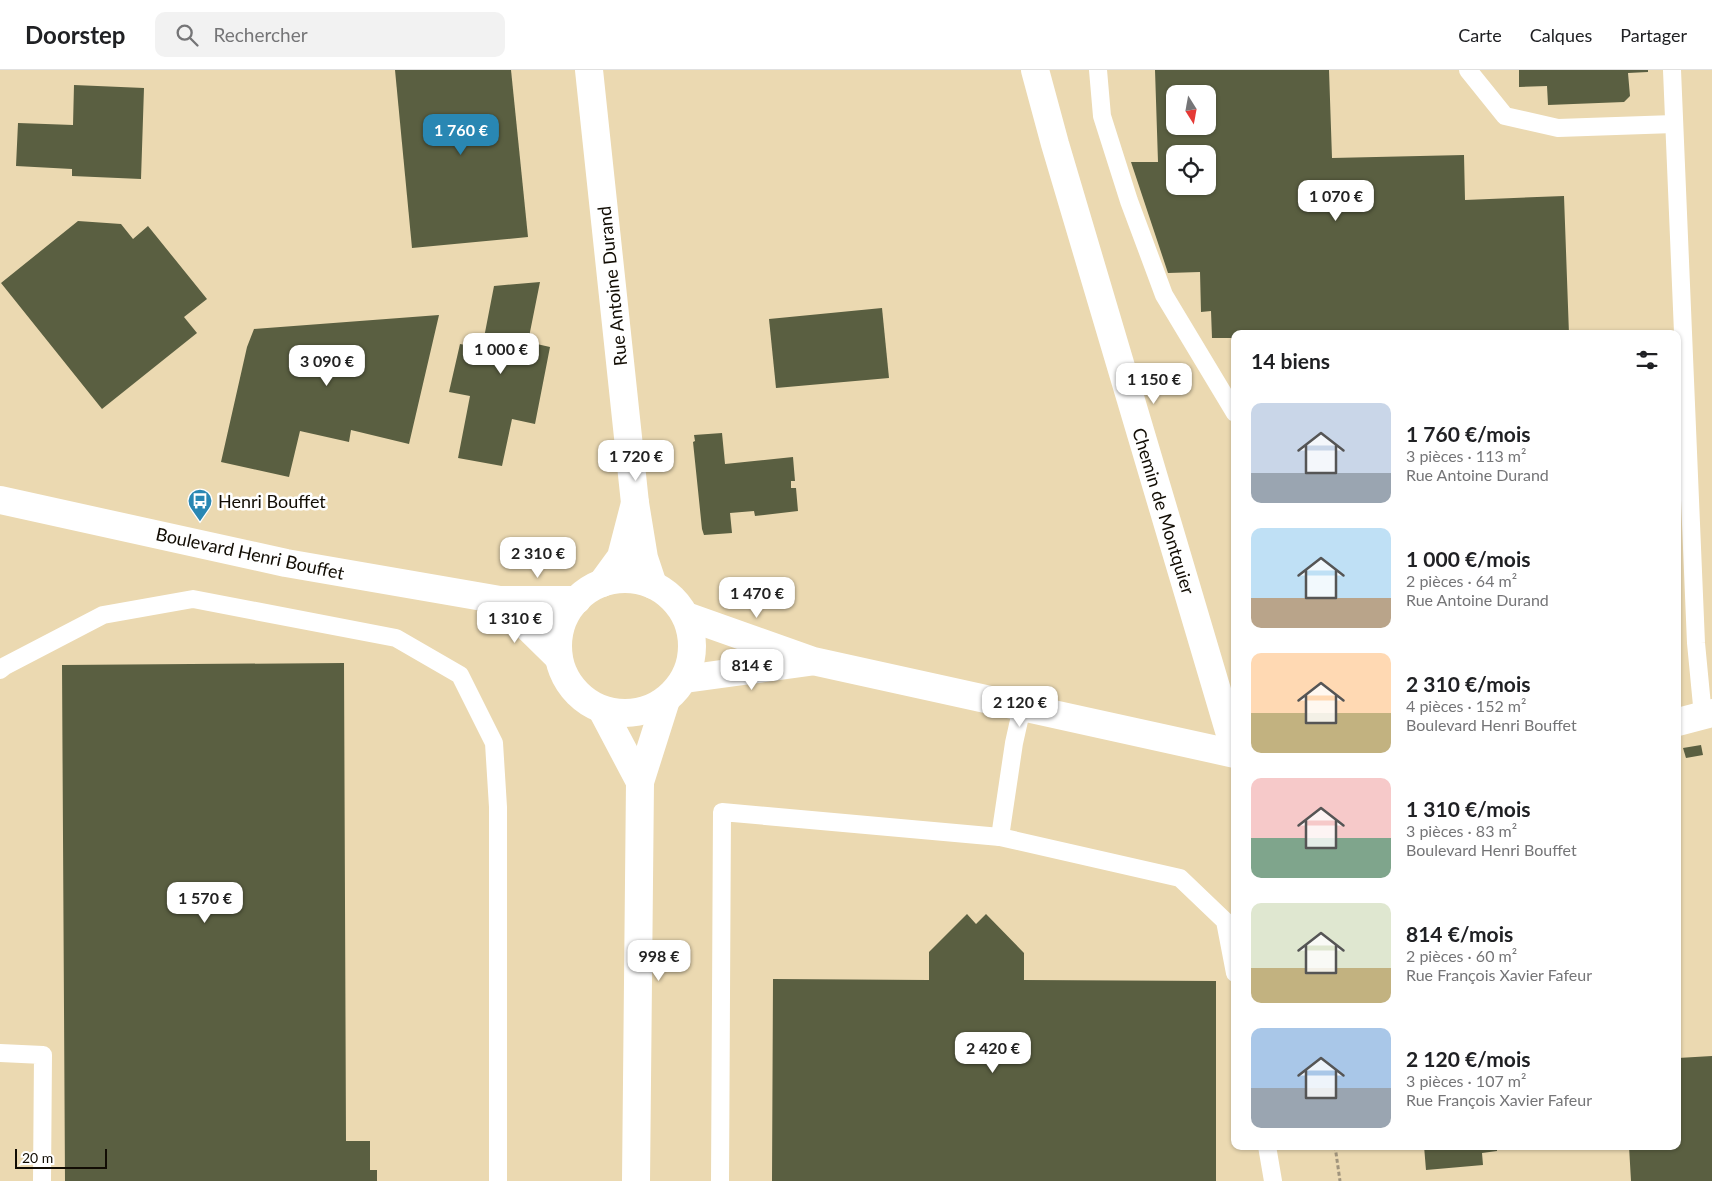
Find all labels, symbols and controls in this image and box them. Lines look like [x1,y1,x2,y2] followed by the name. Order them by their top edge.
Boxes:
[155,12,505,57] search box
[25,20,125,49] text: Doorstep
[173,21,201,49] icon: search
[213,23,308,46] text: Rechercher
[1458,24,1502,46] text: Carte
[1530,24,1592,46] text: Calques
[1620,24,1687,46] text: Partager
[1166,85,1216,135] north arrow
[1166,85,1216,195] map controls
[415,114,507,156] pin: 1 760 €
[434,120,488,139] text: 1 760 €
[1166,145,1216,195] button: locate
[1290,180,1382,222] pin: 1 070 €
[1309,186,1363,205] text: 1 070 €
[593,205,631,367] street label: Rue Antoine Durand
[455,332,547,375] pin: 1 000 €
[474,339,528,358] text: 1 000 €
[281,344,373,387] pin: 3 090 €
[1633,346,1661,374] icon: filters
[1251,348,1330,373] text: 14 biens
[300,351,354,370] text: 3 090 €
[1108,362,1200,405] pin: 1 150 €
[1127,369,1181,388] text: 1 150 €
[1406,421,1531,446] text: 1 760 €/mois
[1291,423,1351,483] icon: home
[1128,425,1200,597] street label: Chemin de Montquier
[590,440,682,482] pin: 1 720 €
[609,446,663,465] text: 1 720 €
[1406,446,1526,465] text: 3 pièces · 113 m²
[1406,465,1549,484] text: Rue Antoine Durand
[187,488,213,522] bus stop icon: Henri Bouffet
[218,490,326,512] place label: Henri Bouffet
[154,522,347,584] street label: Boulevard Henri Bouffet
[492,536,584,579] pin: 2 310 €
[511,543,565,562] text: 2 310 €
[1406,546,1531,571] text: 1 000 €/mois
[1291,548,1351,608] icon: home
[1406,571,1517,590] text: 2 pièces · 64 m²
[711,576,803,619] pin: 1 470 €
[730,583,784,602] text: 1 470 €
[1406,590,1549,609] text: Rue Antoine Durand
[469,602,561,644] pin: 1 310 €
[488,608,542,627] text: 1 310 €
[717,648,787,691] pin: 814 €
[731,655,773,674] text: 814 €
[1406,671,1531,696] text: 2 310 €/mois
[1291,673,1351,733] icon: home
[974,686,1066,728] pin: 2 120 €
[993,692,1047,711] text: 2 120 €
[1406,696,1526,715] text: 4 pièces · 152 m²
[1406,715,1577,734] text: Boulevard Henri Bouffet
[1406,796,1531,821] text: 1 310 €/mois
[1291,798,1351,858] icon: home
[1406,821,1517,840] text: 3 pièces · 83 m²
[1406,840,1577,859] text: Boulevard Henri Bouffet
[159,882,251,924] pin: 1 570 €
[178,888,232,907] text: 1 570 €
[1406,921,1513,946] text: 814 €/mois
[1291,923,1351,983] icon: home
[624,940,694,982] pin: 998 €
[638,946,680,965] text: 998 €
[1406,946,1517,965] text: 2 pièces · 60 m²
[1406,965,1592,984] text: Rue François Xavier Fafeur
[947,1032,1039,1074] pin: 2 420 €
[966,1038,1020,1057] text: 2 420 €
[1406,1046,1531,1071] text: 2 120 €/mois
[1291,1048,1351,1108] icon: home
[1406,1071,1526,1090] text: 3 pièces · 107 m²
[1406,1090,1592,1109] text: Rue François Xavier Fafeur
[15,1146,108,1169] scale bar
[22,1149,53,1166] text: 20 m

